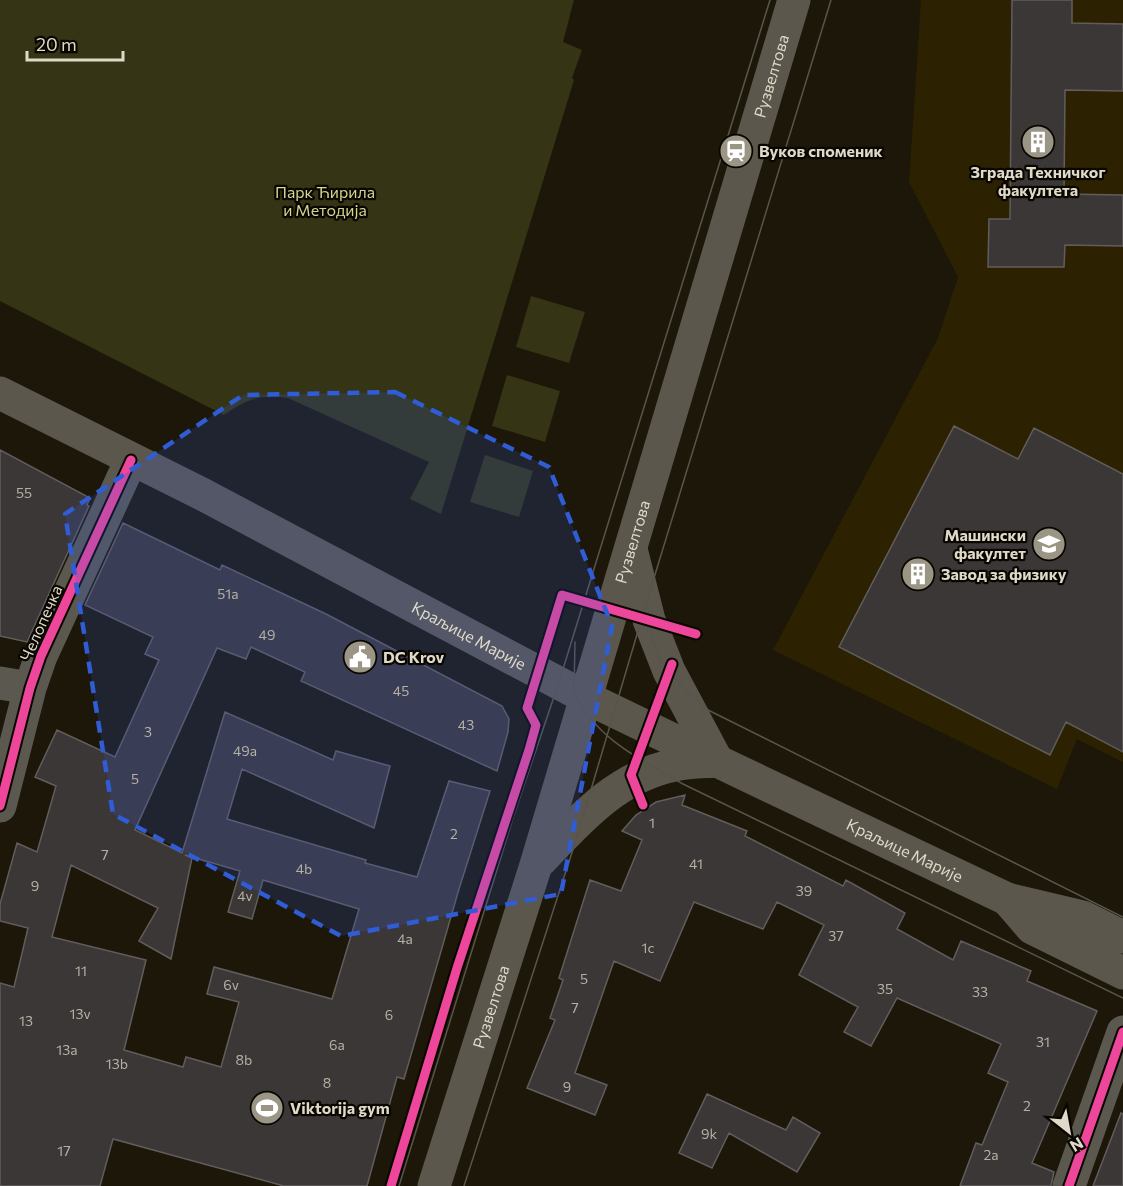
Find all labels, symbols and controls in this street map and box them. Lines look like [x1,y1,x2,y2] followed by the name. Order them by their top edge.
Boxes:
[27,24,123,62] scale bar
[749,32,792,120] street label: Рузвелтова
[36,33,77,55] text: 20 m
[1020,124,1056,160] building icon: Зграда Техничког факултета
[718,133,754,169] station icon: Вуков споменик
[759,141,883,160] place label: Вуков споменик
[971,162,1105,199] place label: Зграда Техничког факултета
[275,182,375,219] park label: Парк Ћирила и Методија
[16,484,32,501] house number: 55
[610,498,653,586] street label: Рузвелтова
[944,525,1026,562] place label: Машински факултет
[1031,526,1067,562] school or university icon: Машински факултет
[900,556,936,592] building icon: Завод за физику
[941,564,1067,583] place label: Завод за физику
[15,582,66,664] street label: Челопечка
[217,585,239,602] house number: 51a
[409,597,530,673] street label: Краљице Марије
[259,626,275,643] house number: 49
[342,639,378,675] public building icon: DC Krov
[383,647,445,666] place label: DC Krov
[393,682,409,699] house number: 45
[458,716,474,733] house number: 43
[144,723,152,740] house number: 3
[233,742,257,759] house number: 49a
[131,770,139,787] house number: 5
[649,814,655,831] house number: 1
[844,814,966,886] street label: Краљице Марије
[450,825,458,842] house number: 2
[101,846,109,863] house number: 7
[689,855,703,872] house number: 41
[296,860,312,877] house number: 4b
[31,877,39,894] house number: 9
[796,882,812,899] house number: 39
[237,887,253,904] house number: 4v
[828,927,844,944] house number: 37
[397,930,413,947] house number: 4a
[642,939,655,956] house number: 1c
[75,962,87,979] house number: 11
[468,963,513,1051] street label: Рузвелтова
[580,970,588,987] house number: 5
[223,976,239,993] house number: 6v
[877,980,893,997] house number: 35
[972,983,988,1000] house number: 33
[571,999,579,1016] house number: 7
[69,1005,91,1022] house number: 13v
[385,1006,393,1023] house number: 6
[19,1012,33,1029] house number: 13
[1036,1033,1050,1050] house number: 31
[329,1036,345,1053] house number: 6a
[56,1041,78,1058] house number: 13a
[236,1051,252,1068] house number: 8b
[106,1055,128,1072] house number: 13b
[323,1074,331,1091] house number: 8
[563,1078,571,1095] house number: 9
[249,1090,285,1126] sports icon: Viktorija gym
[1023,1097,1031,1114] house number: 2
[290,1098,390,1117] place label: Viktorija gym
[1039,1102,1099,1162] north arrow
[701,1125,717,1142] house number: 9k
[1067,1134,1087,1157] text: N
[57,1142,71,1159] house number: 17
[983,1146,999,1163] house number: 2a

